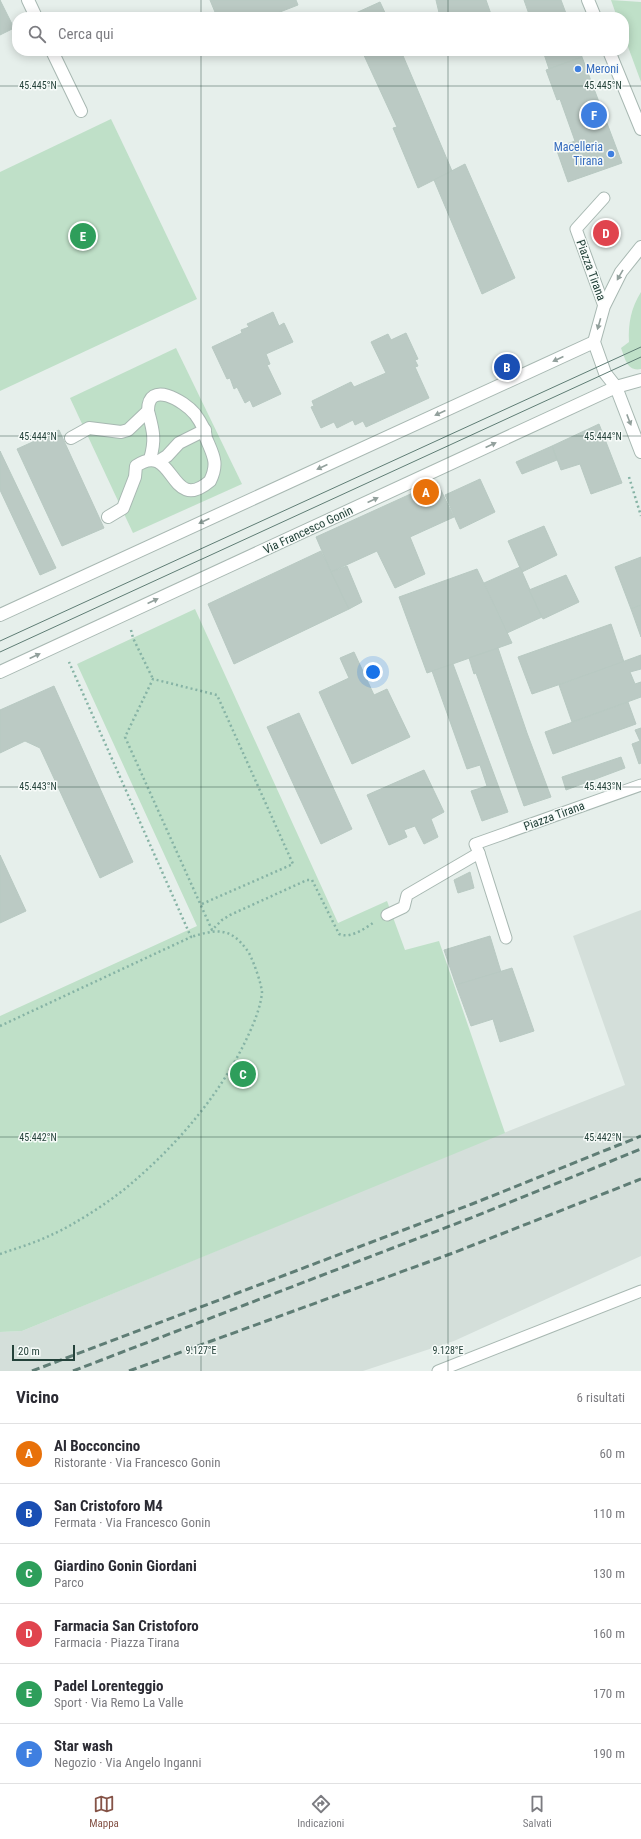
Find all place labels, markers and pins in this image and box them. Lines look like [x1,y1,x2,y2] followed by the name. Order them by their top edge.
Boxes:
[586,62,619,76] place label: Meroni
[573,64,583,74] marker: Meroni
[581,100,607,130] pin: F
[554,140,603,168] place label: Macelleria Tirana
[606,149,616,159] marker: Macelleria Tirana
[593,218,619,248] pin: D
[70,221,96,251] pin: E
[494,352,520,382] pin: B
[413,477,439,507] pin: A
[230,1059,256,1089] pin: C

